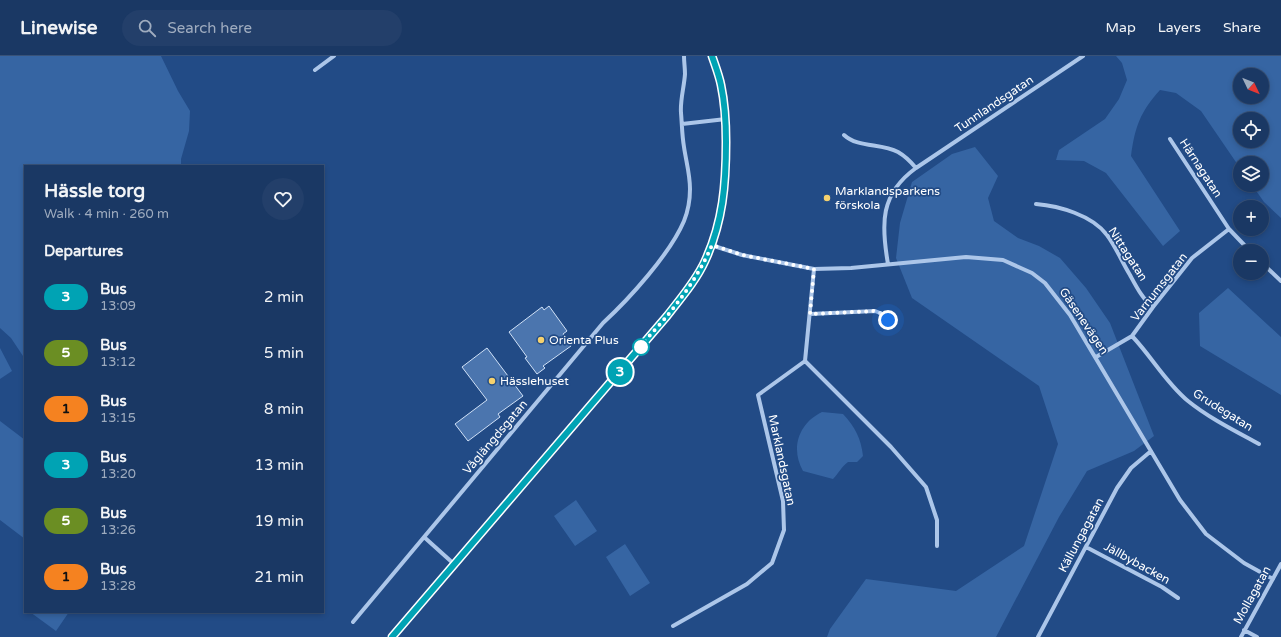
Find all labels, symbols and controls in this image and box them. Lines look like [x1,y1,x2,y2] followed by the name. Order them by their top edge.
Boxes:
[122,10,402,46] search box
[20,17,98,39] text: Linewise
[136,17,158,39] icon: search
[168,19,252,37] text: Search here
[1106,19,1136,36] text: Map
[1158,19,1201,36] text: Layers
[1223,19,1261,36] text: Share
[1233,68,1269,104] north arrow
[1233,68,1269,280] map controls
[952,73,1036,135] street label: Tunnlandsgatan
[1233,112,1269,148] button: locate
[1177,136,1225,200] street label: Härnagatan
[1233,156,1269,192] button: layers
[262,178,304,220] button: heart
[44,180,145,202] text: Hässle torg
[835,184,940,212] place label: Marklandsparkens förskola
[822,193,832,203] marker: Marklandsparkens förskola
[1233,200,1269,236] button: +
[44,206,169,222] text: Walk · 4 min · 260 m
[1105,225,1151,283] street label: Nittagatan
[44,242,123,260] text: Departures
[1233,244,1269,280] button: −
[1128,250,1190,324] street label: Varnumsgatan
[100,280,127,298] text: Bus
[1057,285,1111,357] street label: Gäsenevägen
[62,288,70,305] text: 3
[264,288,304,306] text: 2 min
[100,298,136,314] text: 13:09
[878,310,898,330] your location
[549,333,619,347] place label: Orienta Plus
[536,335,546,345] marker: Orienta Plus
[100,336,127,354] text: Bus
[632,338,650,356] unlabelled marker
[62,344,70,361] text: 5
[264,344,304,362] text: 5 min
[100,354,136,370] text: 13:12
[607,359,633,385] line badge: 3
[616,363,624,380] text: 3
[500,374,569,388] place label: Hässlehuset
[487,376,497,386] marker: Hässlehuset
[1190,386,1256,434] street label: Grudegatan
[100,392,127,410] text: Bus
[460,397,530,477] street label: Våglängdsgatan
[62,400,70,417] text: 1
[264,400,304,418] text: 8 min
[100,410,136,426] text: 13:15
[766,413,798,507] street label: Marklandsgatan
[100,448,127,466] text: Bus
[62,456,70,473] text: 3
[255,456,304,474] text: 13 min
[100,466,136,482] text: 13:20
[1055,495,1107,575] street label: Källungagatan
[100,504,127,522] text: Bus
[62,512,70,529] text: 5
[255,512,304,530] text: 19 min
[100,522,136,538] text: 13:26
[1101,539,1173,587] street label: Jällbybacken
[100,560,127,578] text: Bus
[1230,564,1274,626] street label: Mollagatan
[62,568,70,585] text: 1
[255,568,304,586] text: 21 min
[100,578,136,594] text: 13:28

